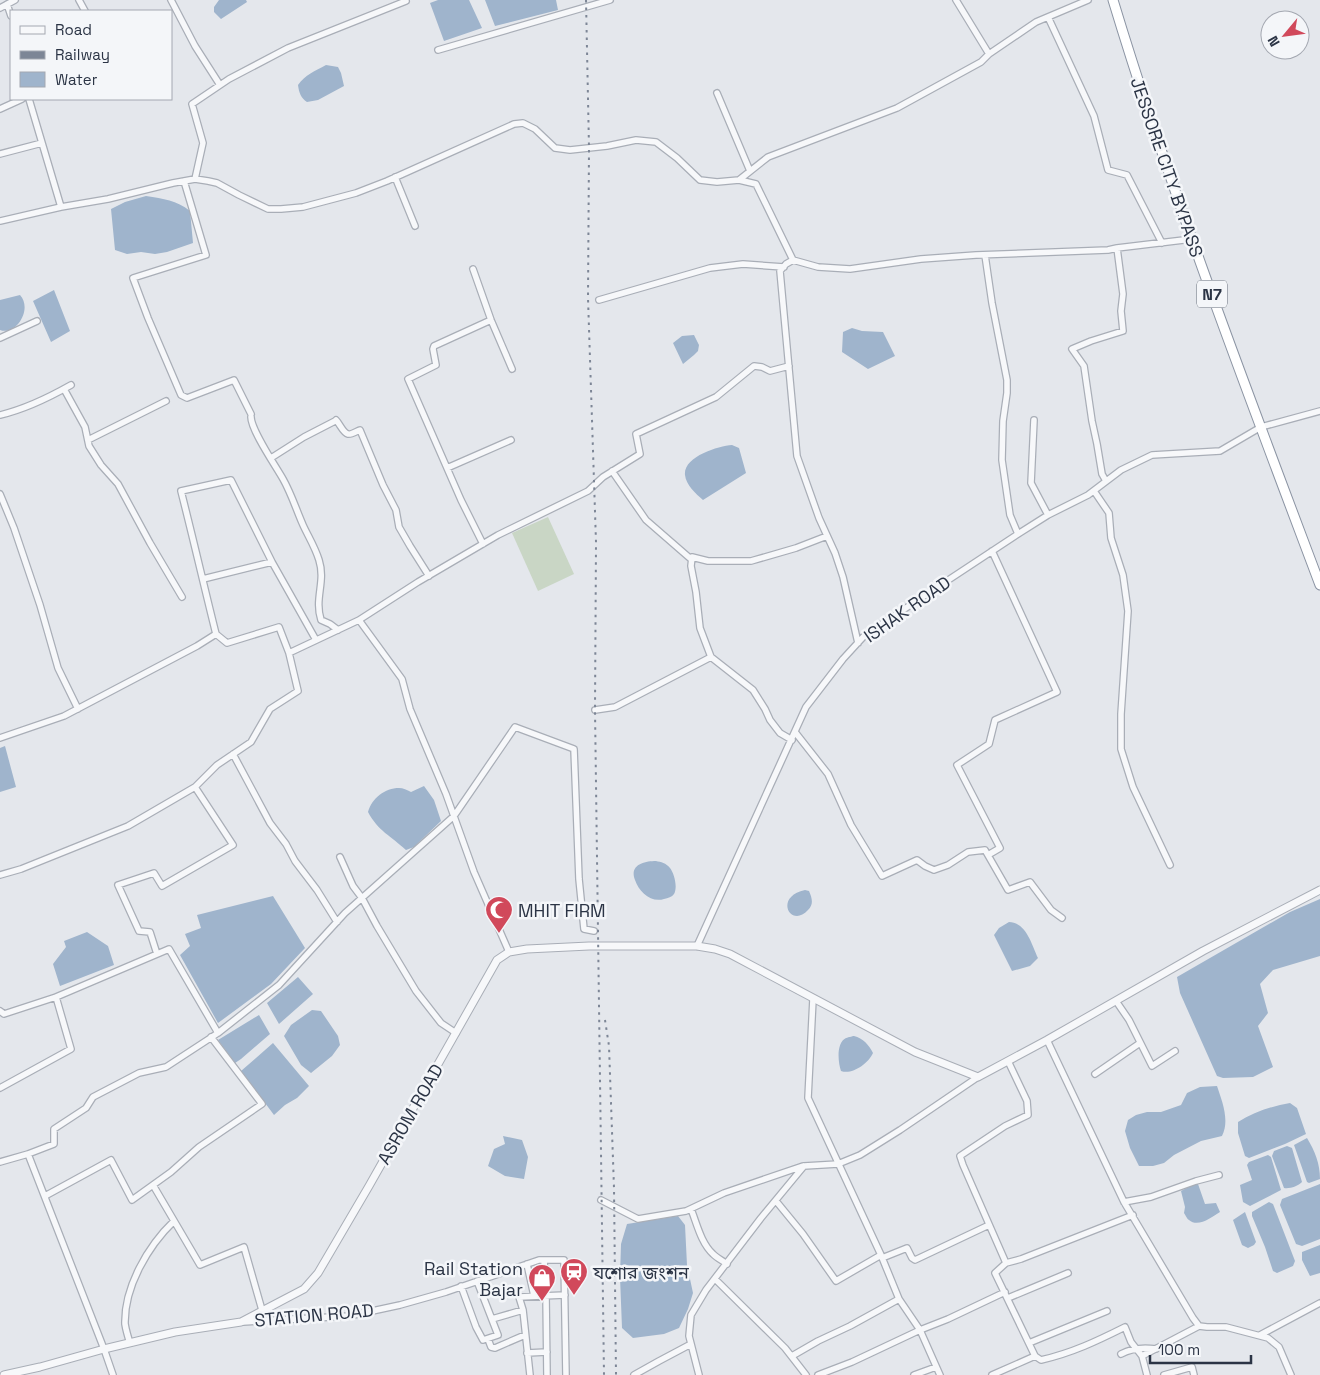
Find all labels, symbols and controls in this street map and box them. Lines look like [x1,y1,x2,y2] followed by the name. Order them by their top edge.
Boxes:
[10,10,172,100] legend
[1260,10,1310,60] north arrow
[55,20,92,39] text: Road
[1263,33,1284,50] text: N
[55,45,110,64] text: Railway
[55,70,98,89] text: Water
[1125,74,1209,260] street label: JESSORE CITY BYPASS
[1197,280,1227,308] road number: N7
[859,571,955,647] street label: ISHAK ROAD
[484,895,514,934] mosque icon: MHIT FIRM
[518,899,606,922] place label: MHIT FIRM
[372,1060,448,1168] street label: ASROM ROAD
[424,1257,523,1301] place label: Rail Station Bajar
[559,1257,589,1296] station icon: যশোর জংশন
[592,1261,690,1284] place label: যশোর জংশন
[527,1263,557,1302] shop icon: Rail Station Bajar
[253,1298,375,1332] street label: STATION ROAD
[1150,1332,1251,1364] scale bar
[1158,1340,1200,1359] text: 100 m

